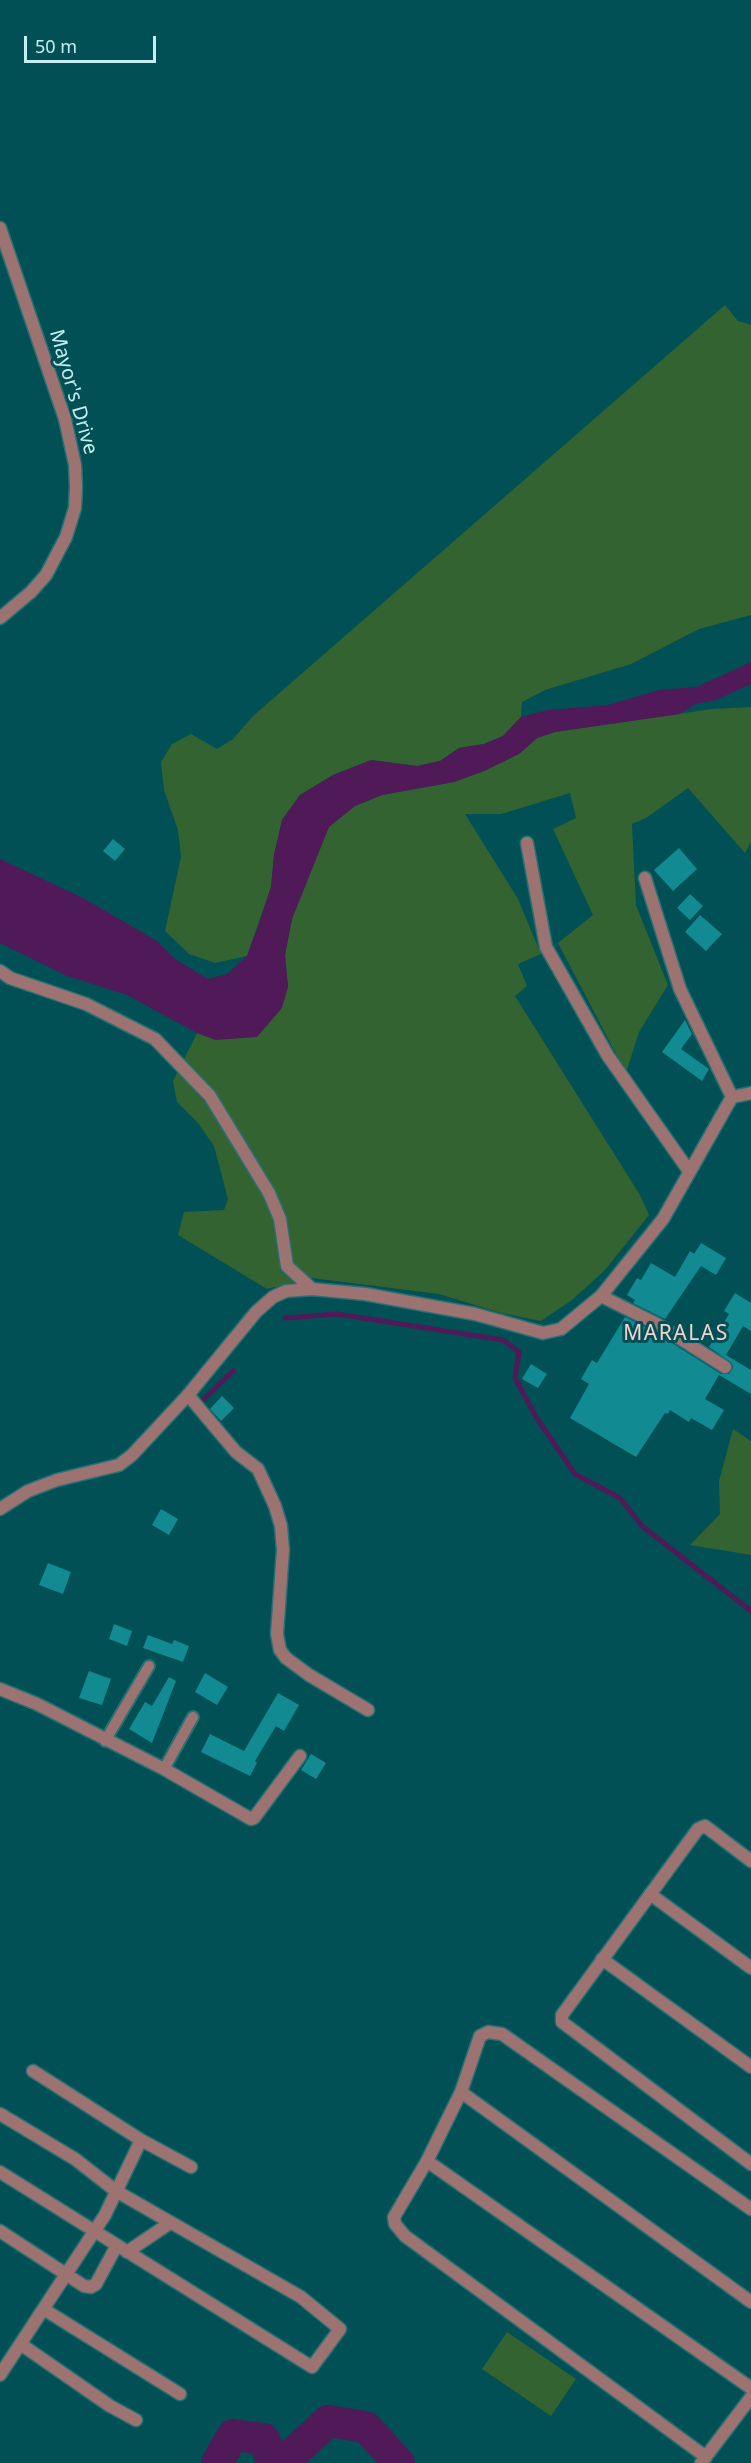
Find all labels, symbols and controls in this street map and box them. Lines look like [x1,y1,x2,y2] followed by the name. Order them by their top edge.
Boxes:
[27,24,159,62] scale bar
[35,34,77,58] text: 50 m
[44,327,102,457] street label: Mayor's Drive
[623,1321,729,1347] district label: MARALAS

